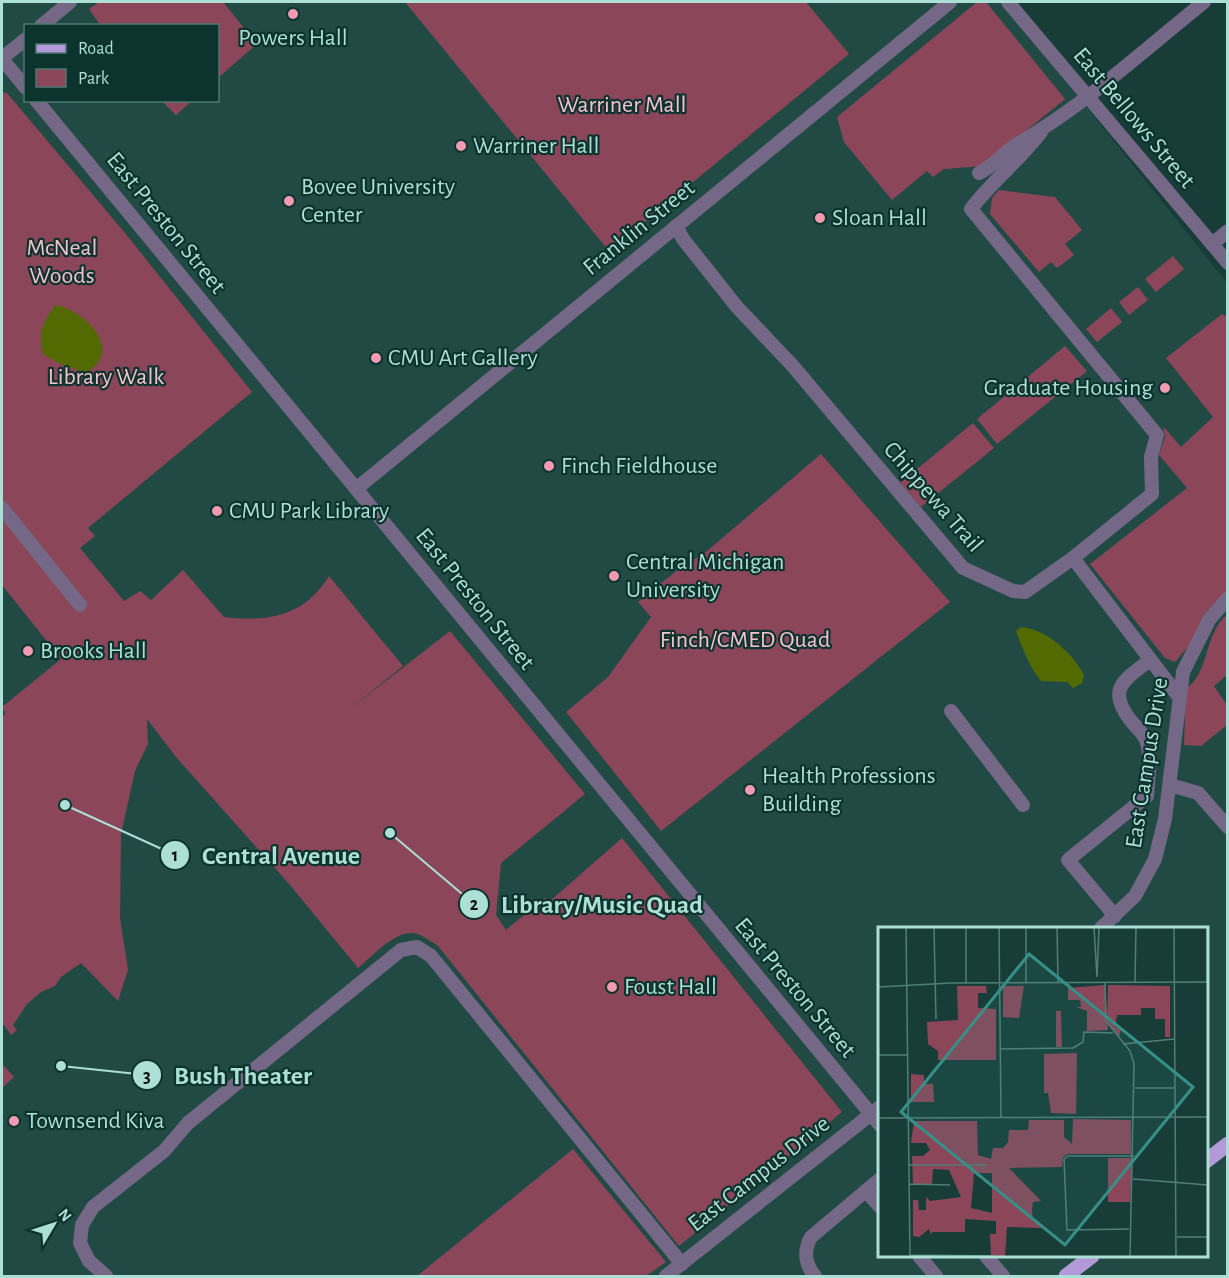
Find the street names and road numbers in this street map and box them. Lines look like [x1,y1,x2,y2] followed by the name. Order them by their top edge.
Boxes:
[1068,43,1200,193] street label: East Bellows Street
[102,148,230,299] street label: East Preston Street
[579,176,700,280] street label: Franklin Street
[879,437,987,557] street label: Chippewa Trail
[411,524,539,675] street label: East Preston Street
[1122,676,1172,850] street label: East Campus Drive
[730,914,860,1063] street label: East Preston Street
[684,1111,834,1237] street label: East Campus Drive

